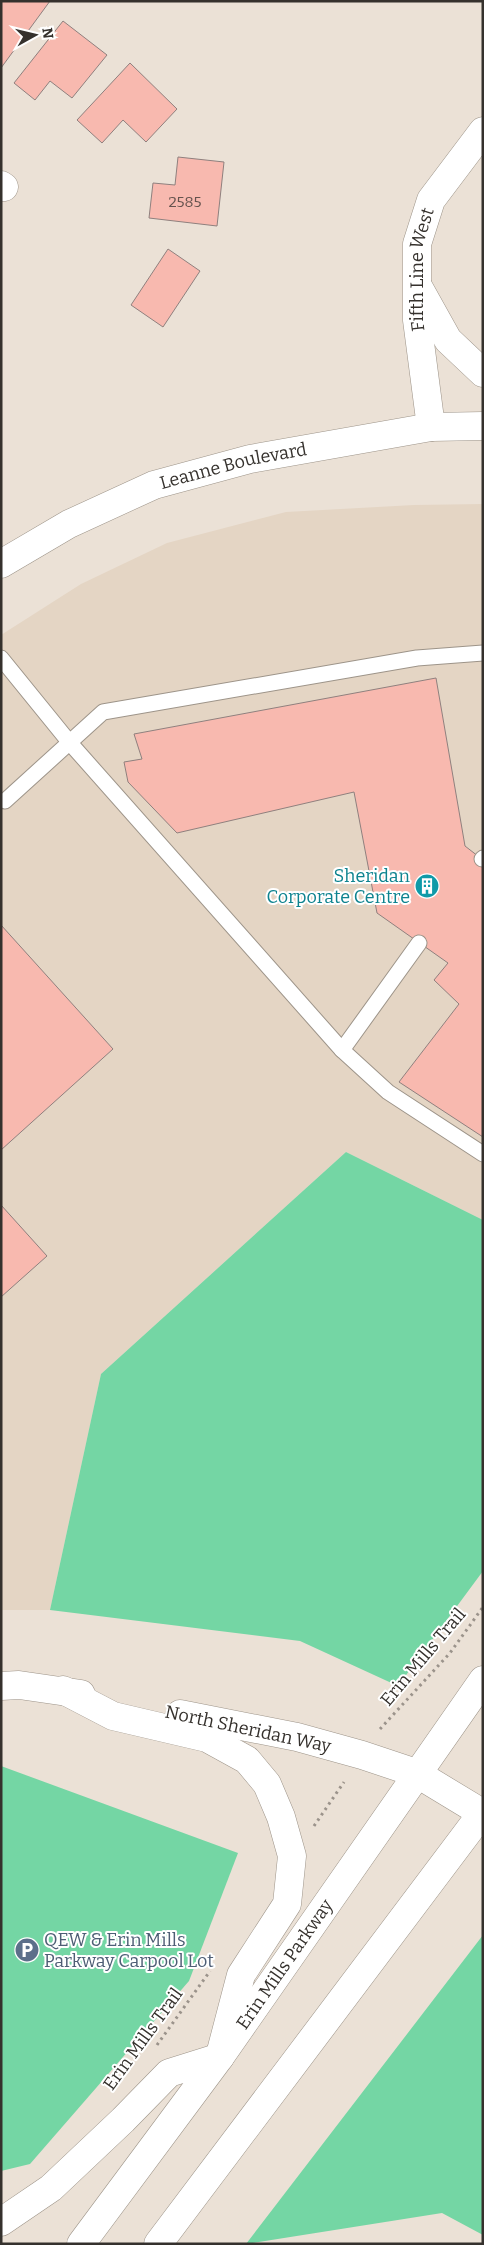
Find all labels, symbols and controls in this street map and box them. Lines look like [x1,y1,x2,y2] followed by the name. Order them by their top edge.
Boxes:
[10,10,60,60] north arrow
[38,27,57,40] text: N
[168,193,202,211] house number: 2585
[405,204,439,333] street label: Fifth Line West
[157,438,309,494] street label: Leanne Boulevard
[267,865,411,908] place label: Sheridan Corporate Centre
[414,873,440,899] building icon: Sheridan Corporate Centre
[376,1604,470,1710] street label: Erin Mills Trail
[163,1701,334,1757] street label: North Sheridan Way
[232,1895,338,2034] street label: Erin Mills Parkway
[44,1929,214,1972] place label: QEW & Erin Mills Parkway Carpool Lot
[14,1937,40,1963] parking icon: QEW & Erin Mills Parkway Carpool Lot
[99,1984,187,2094] street label: Erin Mills Trail

